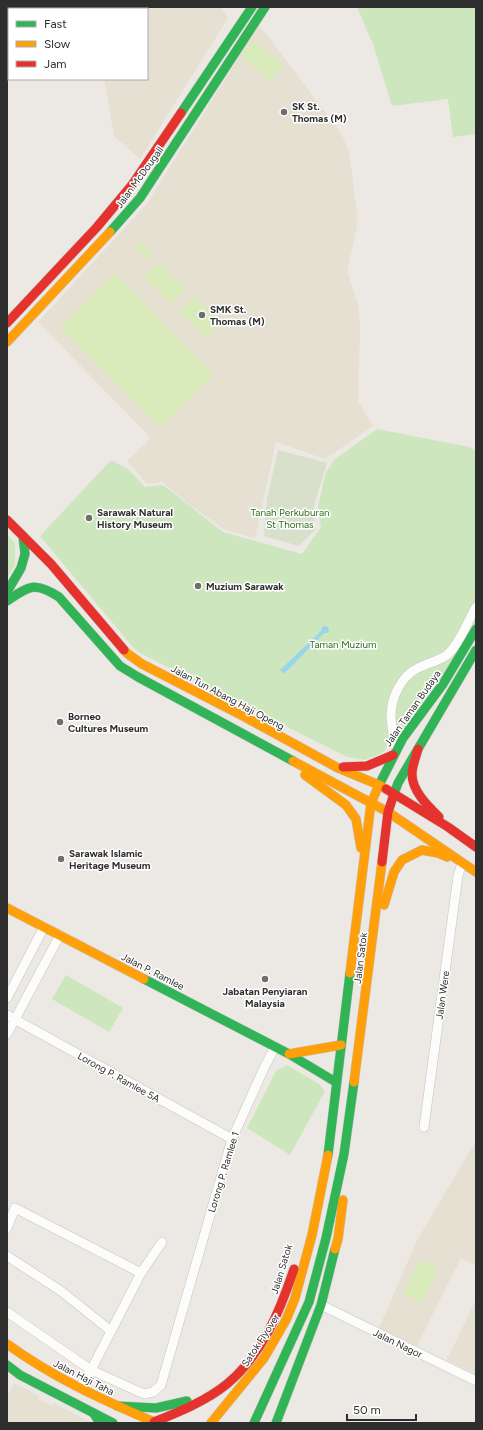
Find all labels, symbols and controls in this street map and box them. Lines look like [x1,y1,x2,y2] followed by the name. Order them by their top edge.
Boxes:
[8,8,148,80] legend
[44,17,67,31] text: Fast
[44,37,71,51] text: Slow
[44,57,67,71] text: Jam
[292,100,347,125] place label: SK St. Thomas (M)
[279,107,289,117] marker: SK St. Thomas (M)
[113,144,166,211] street label: Jalan McDougall
[210,303,265,328] place label: SMK St. Thomas (M)
[197,310,207,320] marker: SMK St. Thomas (M)
[97,506,173,531] place label: Sarawak Natural History Museum
[250,506,330,531] park label: Tanah Perkuburan St Thomas
[84,513,94,523] marker: Sarawak Natural History Museum
[206,580,284,593] place label: Muzium Sarawak
[193,581,203,591] marker: Muzium Sarawak
[309,638,377,651] park label: Taman Muzium
[169,662,287,733] street label: Jalan Tun Abang Haji Openg
[381,668,444,749] street label: Jalan Taman Budaya
[68,710,149,735] place label: Borneo Cultures Museum
[55,717,65,727] marker: Borneo Cultures Museum
[69,847,151,872] place label: Sarawak Islamic Heritage Museum
[56,854,66,864] marker: Sarawak Islamic Heritage Museum
[351,932,370,984] street label: Jalan Satok
[119,950,187,993] street label: Jalan P. Ramlee
[433,969,452,1020] street label: Jalan Were
[260,974,270,984] marker: Jabatan Penyiaran Malaysia
[223,985,308,1010] place label: Jabatan Penyiaran Malaysia
[75,1049,163,1106] street label: Lorong P. Ramlee 5A
[205,1130,242,1214] street label: Lorong P. Ramlee 1
[268,1243,295,1296] street label: Jalan Satok
[238,1311,283,1369] street label: Satok Flyover
[371,1326,425,1361] street label: Jalan Nagor
[51,1357,116,1398] street label: Jalan Haji Taha
[347,1396,416,1422] scale bar
[353,1403,381,1417] text: 50 m

